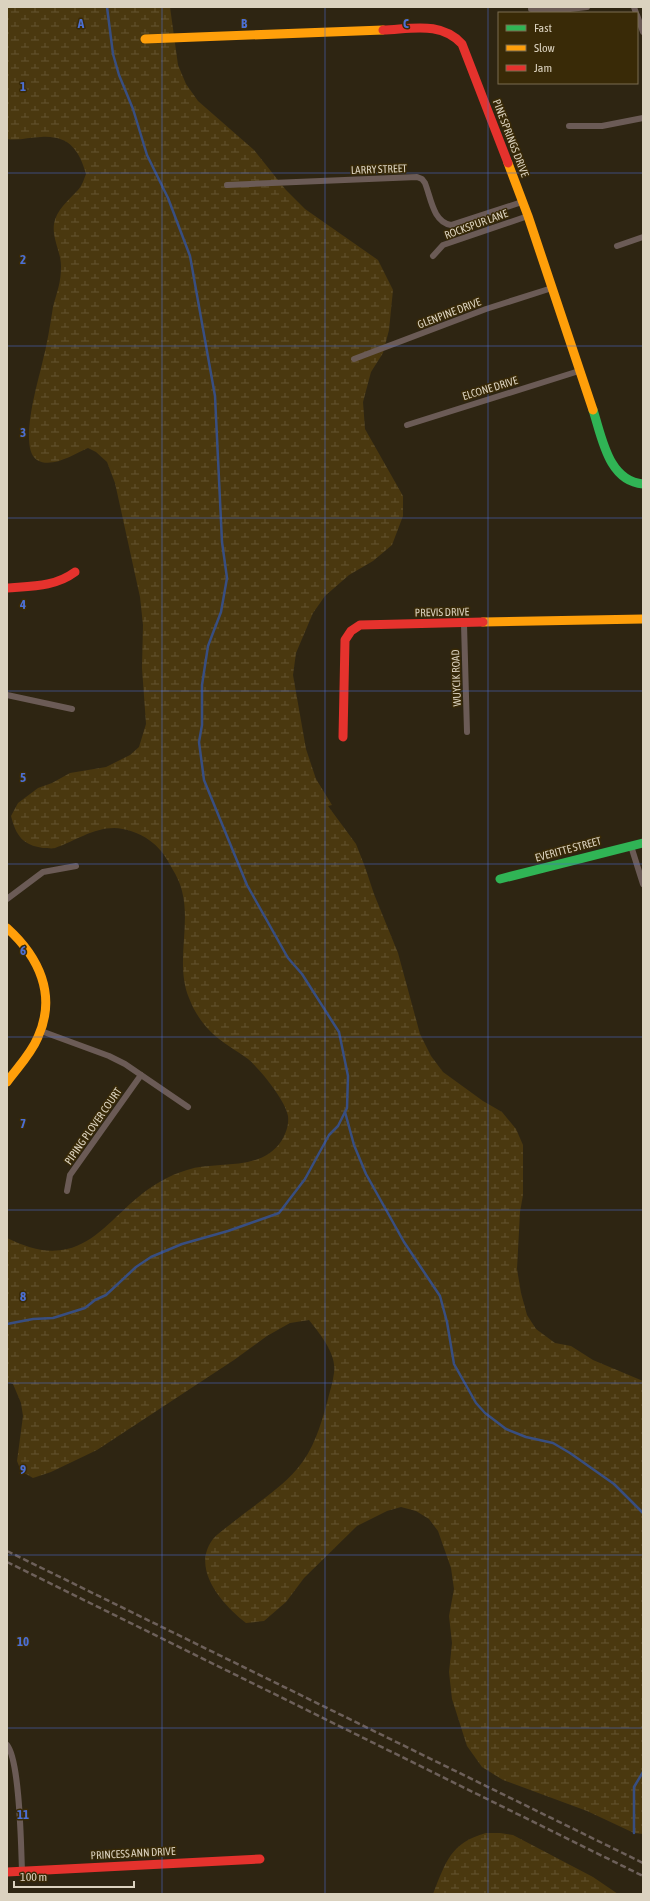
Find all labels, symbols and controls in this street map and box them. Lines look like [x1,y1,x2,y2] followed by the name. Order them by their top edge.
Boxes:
[498,12,638,84] legend
[77,16,85,31] text: A
[241,16,248,31] text: B
[403,16,409,31] text: C
[534,21,552,35] text: Fast
[534,41,555,55] text: Slow
[534,61,552,75] text: Jam
[20,79,26,94] text: 1
[491,97,531,179] street label: PINE SPRINGS DRIVE
[351,162,407,176] street label: LARRY STREET
[443,207,510,241] street label: ROCKSPUR LANE
[20,252,26,267] text: 2
[416,295,483,331] street label: GLENPINE DRIVE
[461,374,519,402] street label: ELCONE DRIVE
[20,425,26,440] text: 3
[19,597,26,612] text: 4
[415,606,470,618] street label: PREVIS DRIVE
[449,649,463,707] street label: WUYCIK ROAD
[20,770,26,785] text: 5
[534,834,603,864] street label: EVERITTE STREET
[20,943,26,958] text: 6
[62,1085,124,1167] street label: PIPING PLOVER COURT
[20,1116,26,1131] text: 7
[20,1289,26,1304] text: 8
[20,1462,26,1477] text: 9
[17,1634,29,1649] text: 10
[17,1807,29,1822] text: 11
[90,1845,176,1861] street label: PRINCESS ANN DRIVE
[14,1863,134,1889] scale bar
[20,1870,47,1884] text: 100 m

